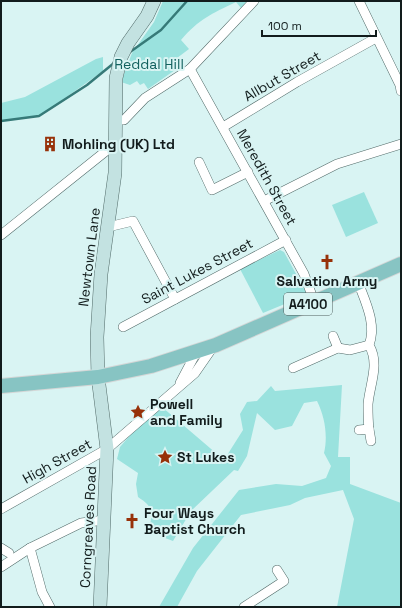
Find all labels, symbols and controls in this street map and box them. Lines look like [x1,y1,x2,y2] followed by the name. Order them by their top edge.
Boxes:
[262,12,376,38] scale bar
[268,18,302,34] text: 100 m
[240,47,324,105] street label: Allbut Street
[114,55,184,73] park label: Reddal Hill
[233,126,301,228] street label: Meredith Street
[41,135,59,153] building icon: Mohling (UK) Ltd
[62,135,175,153] place label: Mohling (UK) Ltd
[74,207,104,307] street label: Newtown Lane
[138,234,256,308] street label: Saint Lukes Street
[318,253,336,271] church icon: Salvation Army
[277,272,377,290] place label: Salvation Army
[284,293,332,315] road number: A4100
[150,395,223,429] place label: Powell and Family
[129,403,147,421] place icon: Powell and Family
[19,435,95,487] street label: High Street
[156,448,174,466] place icon: St Lukes
[177,448,235,466] place label: St Lukes
[76,465,100,589] street label: Corngreaves Road
[144,504,246,538] place label: Four Ways Baptist Church
[123,512,141,530] church icon: Four Ways Baptist Church

